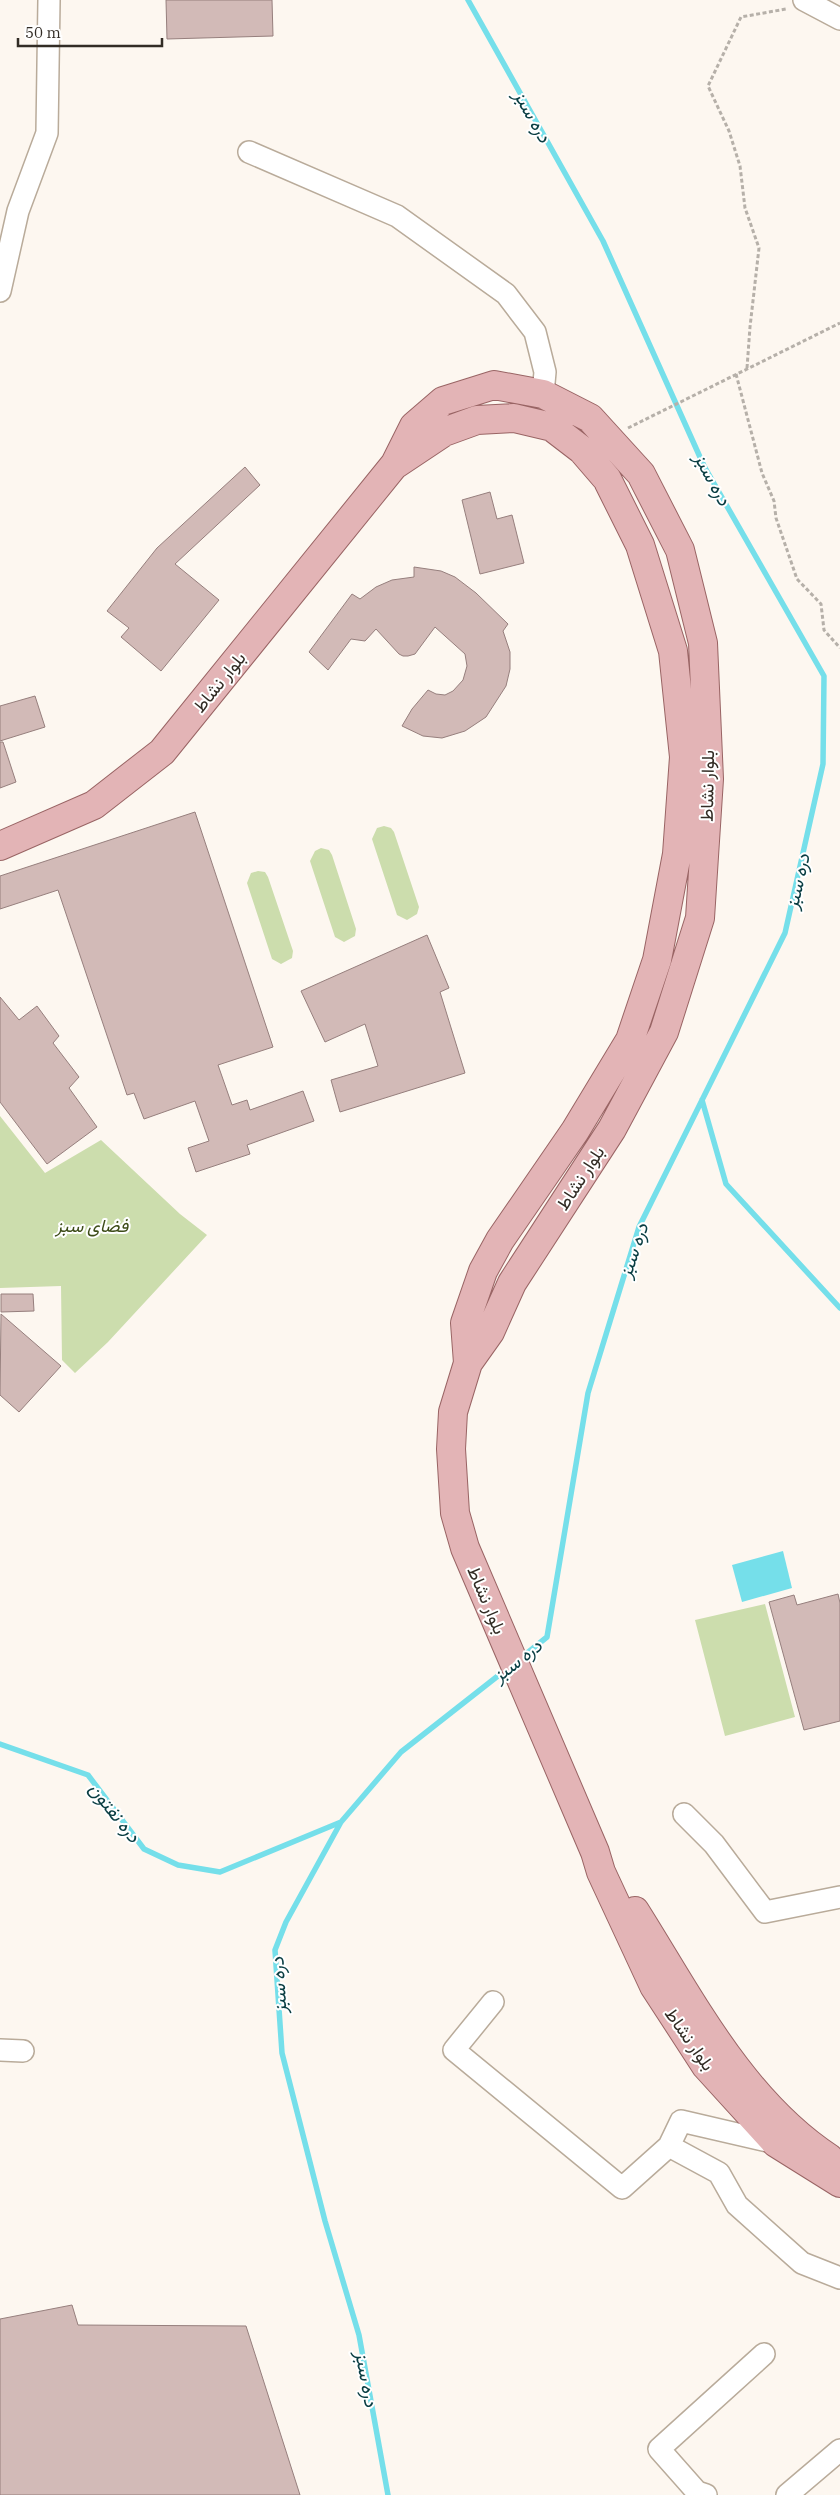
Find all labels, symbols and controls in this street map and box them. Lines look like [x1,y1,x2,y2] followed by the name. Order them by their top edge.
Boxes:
[18,15,161,47] scale bar
[25,23,61,42] text: 50 m
[508,85,557,147] water label: دره سبز
[689,448,737,510] water label: دره سبز
[187,647,251,717] street label: بلوار نشاط
[695,750,719,822] street label: بلوار نشاط
[779,850,815,912] water label: دره سبز
[551,1142,609,1214] street label: بلوار نشاط
[55,1214,129,1237] park label: فضای سبز
[612,1219,654,1281] water label: دره سبز
[462,1562,512,1638] street label: بلوار نشاط
[487,1633,547,1687] water label: دره سبز
[84,1777,147,1848] water label: دره نفتون
[265,1956,291,2015] water label: دره سبز
[660,2003,720,2075] street label: بلوار نشاط
[350,2348,384,2409] water label: دره سبز

